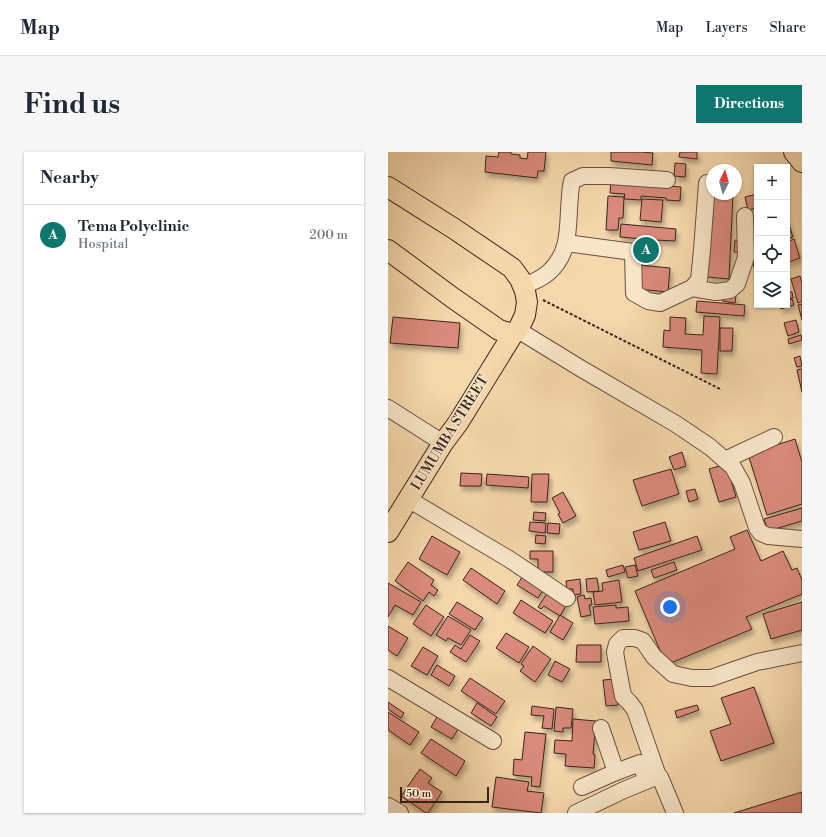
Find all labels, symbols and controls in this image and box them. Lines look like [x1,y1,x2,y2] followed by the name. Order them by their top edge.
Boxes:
[20,16,60,40] text: Map
[656,19,683,37] text: Map
[705,19,748,37] text: Layers
[770,19,806,37] text: Share
[696,85,802,123] button: Directions
[24,87,120,122] text: Find us
[706,164,742,200] north arrow
[754,164,790,308] map controls
[754,164,790,200] button: +
[40,167,99,189] text: Nearby
[754,200,790,236] button: −
[78,217,189,236] text: Tema Polyclinic
[48,227,58,243] text: A
[309,227,348,243] text: 200 m
[633,235,659,265] pin: A
[78,236,128,252] text: Hospital
[754,236,790,272] button: locate
[754,272,790,308] button: layers
[407,372,493,494] street label: LUMUMBA STREET
[660,597,680,617] your location
[400,785,489,804] scale bar
[406,787,431,801] text: 50 m

